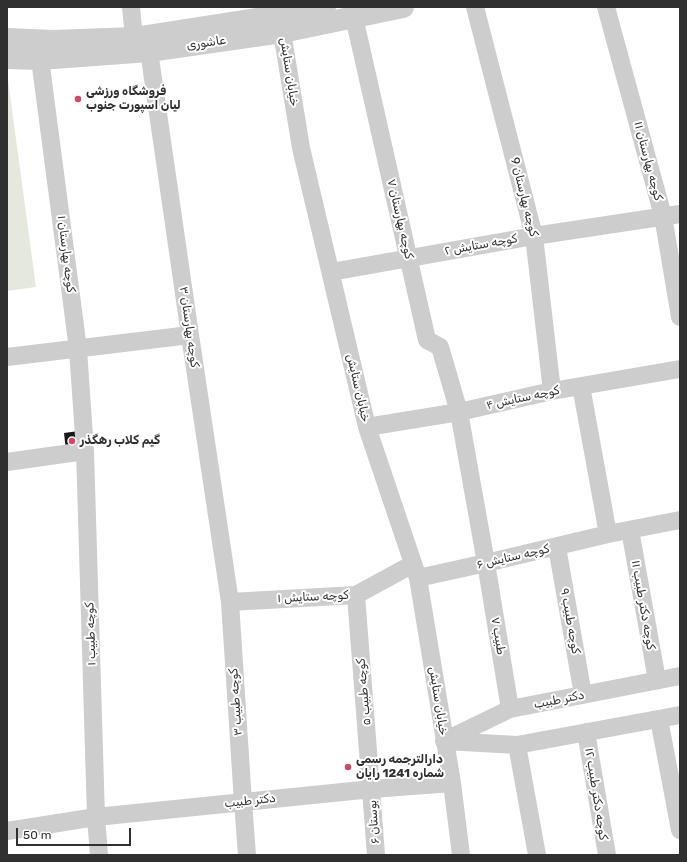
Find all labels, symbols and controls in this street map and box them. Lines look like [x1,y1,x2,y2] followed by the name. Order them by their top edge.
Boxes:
[185,33,227,53] street label: عاشوری
[276,37,302,107] street label: خیابان ستایش
[86,85,181,113] place label: فروشگاه ورزشی لیان اسپورت جنوب
[73,94,83,104] marker: فروشگاه ورزشی لیان اسپورت جنوب
[631,120,665,202] street label: کوچه بهارستان ۱۱
[507,156,541,238] street label: کوچه بهارستان 9
[384,178,416,260] street label: کوچه بهارستان ۷
[54,215,78,293] street label: کوچه بهارستان ۱
[443,232,519,258] street label: کوچه ستایش ۲
[176,286,202,368] street label: کوچه بهارستان ۳
[343,353,373,423] street label: خیابان ستایش
[485,383,561,413] street label: کوچه ستایش ۴
[80,434,160,448] place label: گیم کلاب رهگذر
[67,436,77,446] marker: گیم کلاب رهگذر
[475,542,551,572] street label: کوچه ستایش ۶
[628,559,658,651] street label: کوچه دکتر طبیب ۱۱
[557,587,583,655] street label: کوچه طبیب ۹
[277,588,349,606] street label: کوچه ستایش ۱
[83,602,99,666] street label: کوچه طبیب ۱
[488,616,508,656] street label: طبیب ۷
[354,658,374,726] street label: کوچه طبیب ۵
[425,666,451,736] street label: خیابان ستایش
[226,668,246,736] street label: کوچه طبیب ۳
[532,688,586,712] street label: دکتر طبیب
[582,747,610,841] street label: کوچه دکتر طبیب ۱۲
[356,753,444,781] place label: دارالترجمه رسمی شماره 1241 رایان
[343,762,353,772] marker: دارالترجمه رسمی شماره 1241 رایان
[224,791,276,811] street label: دکتر طبیب
[365,800,383,844] street label: بوستان ۶
[18,820,133,846] scale bar
[23,828,51,842] text: 50 m

